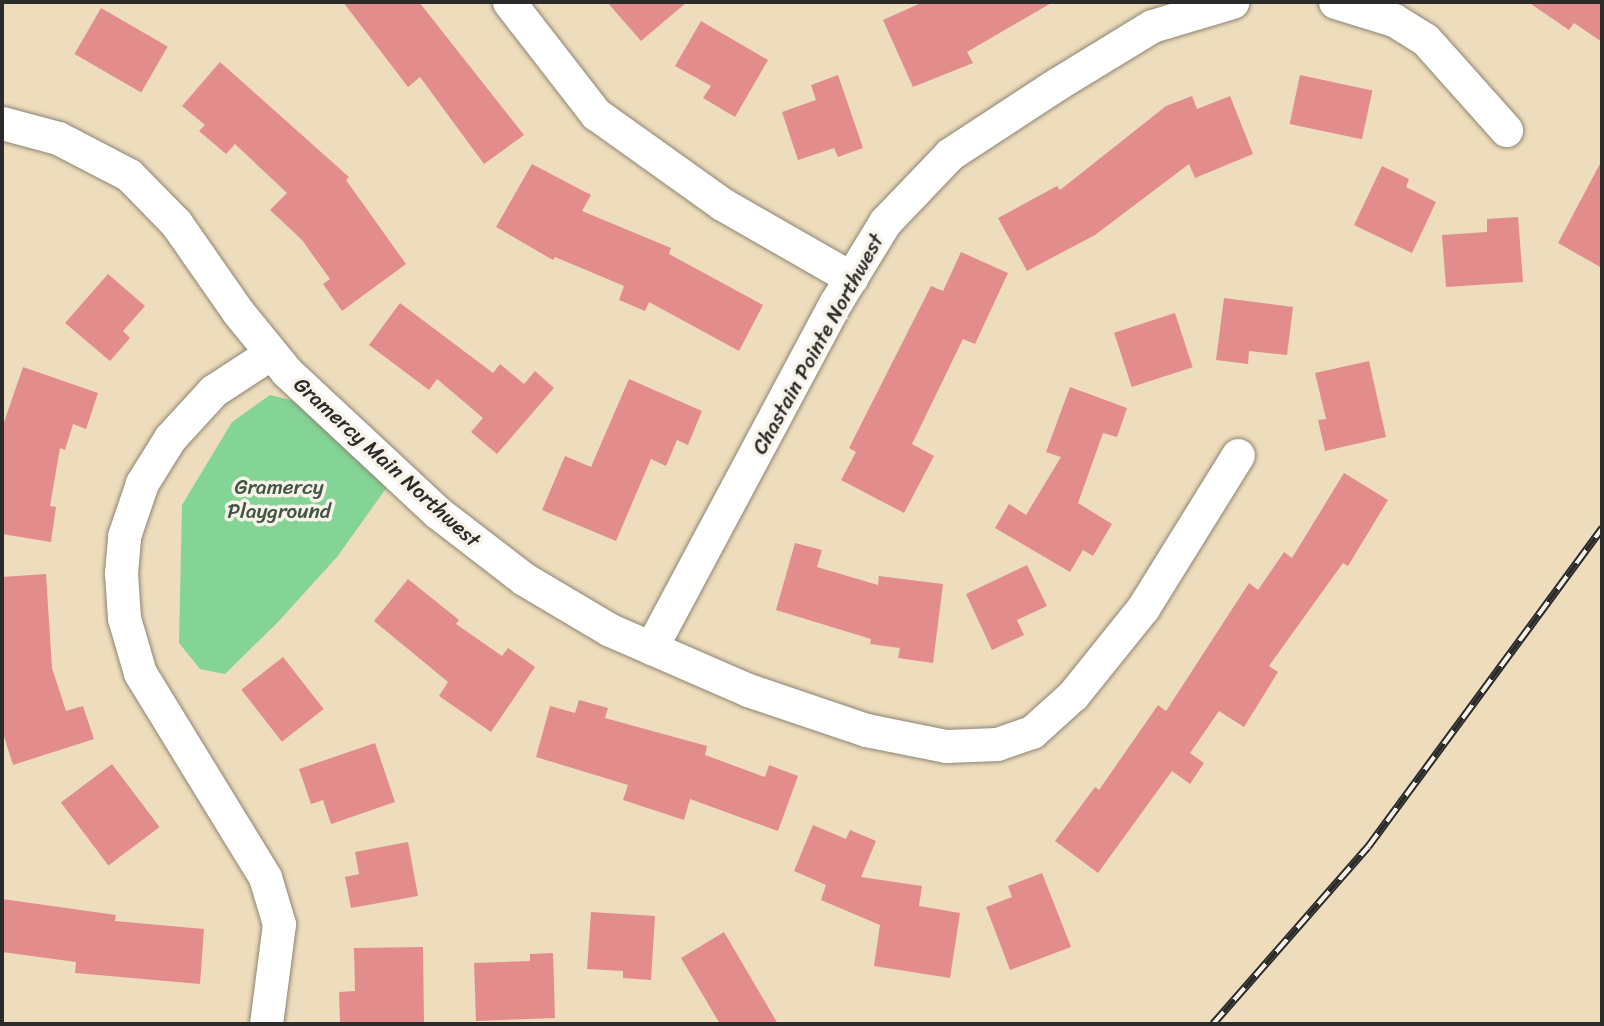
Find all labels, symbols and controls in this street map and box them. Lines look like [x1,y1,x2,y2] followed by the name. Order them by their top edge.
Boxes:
[747,229,889,459] street label: Chastain Pointe Northwest
[289,372,485,552] street label: Gramercy Main Northwest
[227,474,331,524] park label: Gramercy Playground

